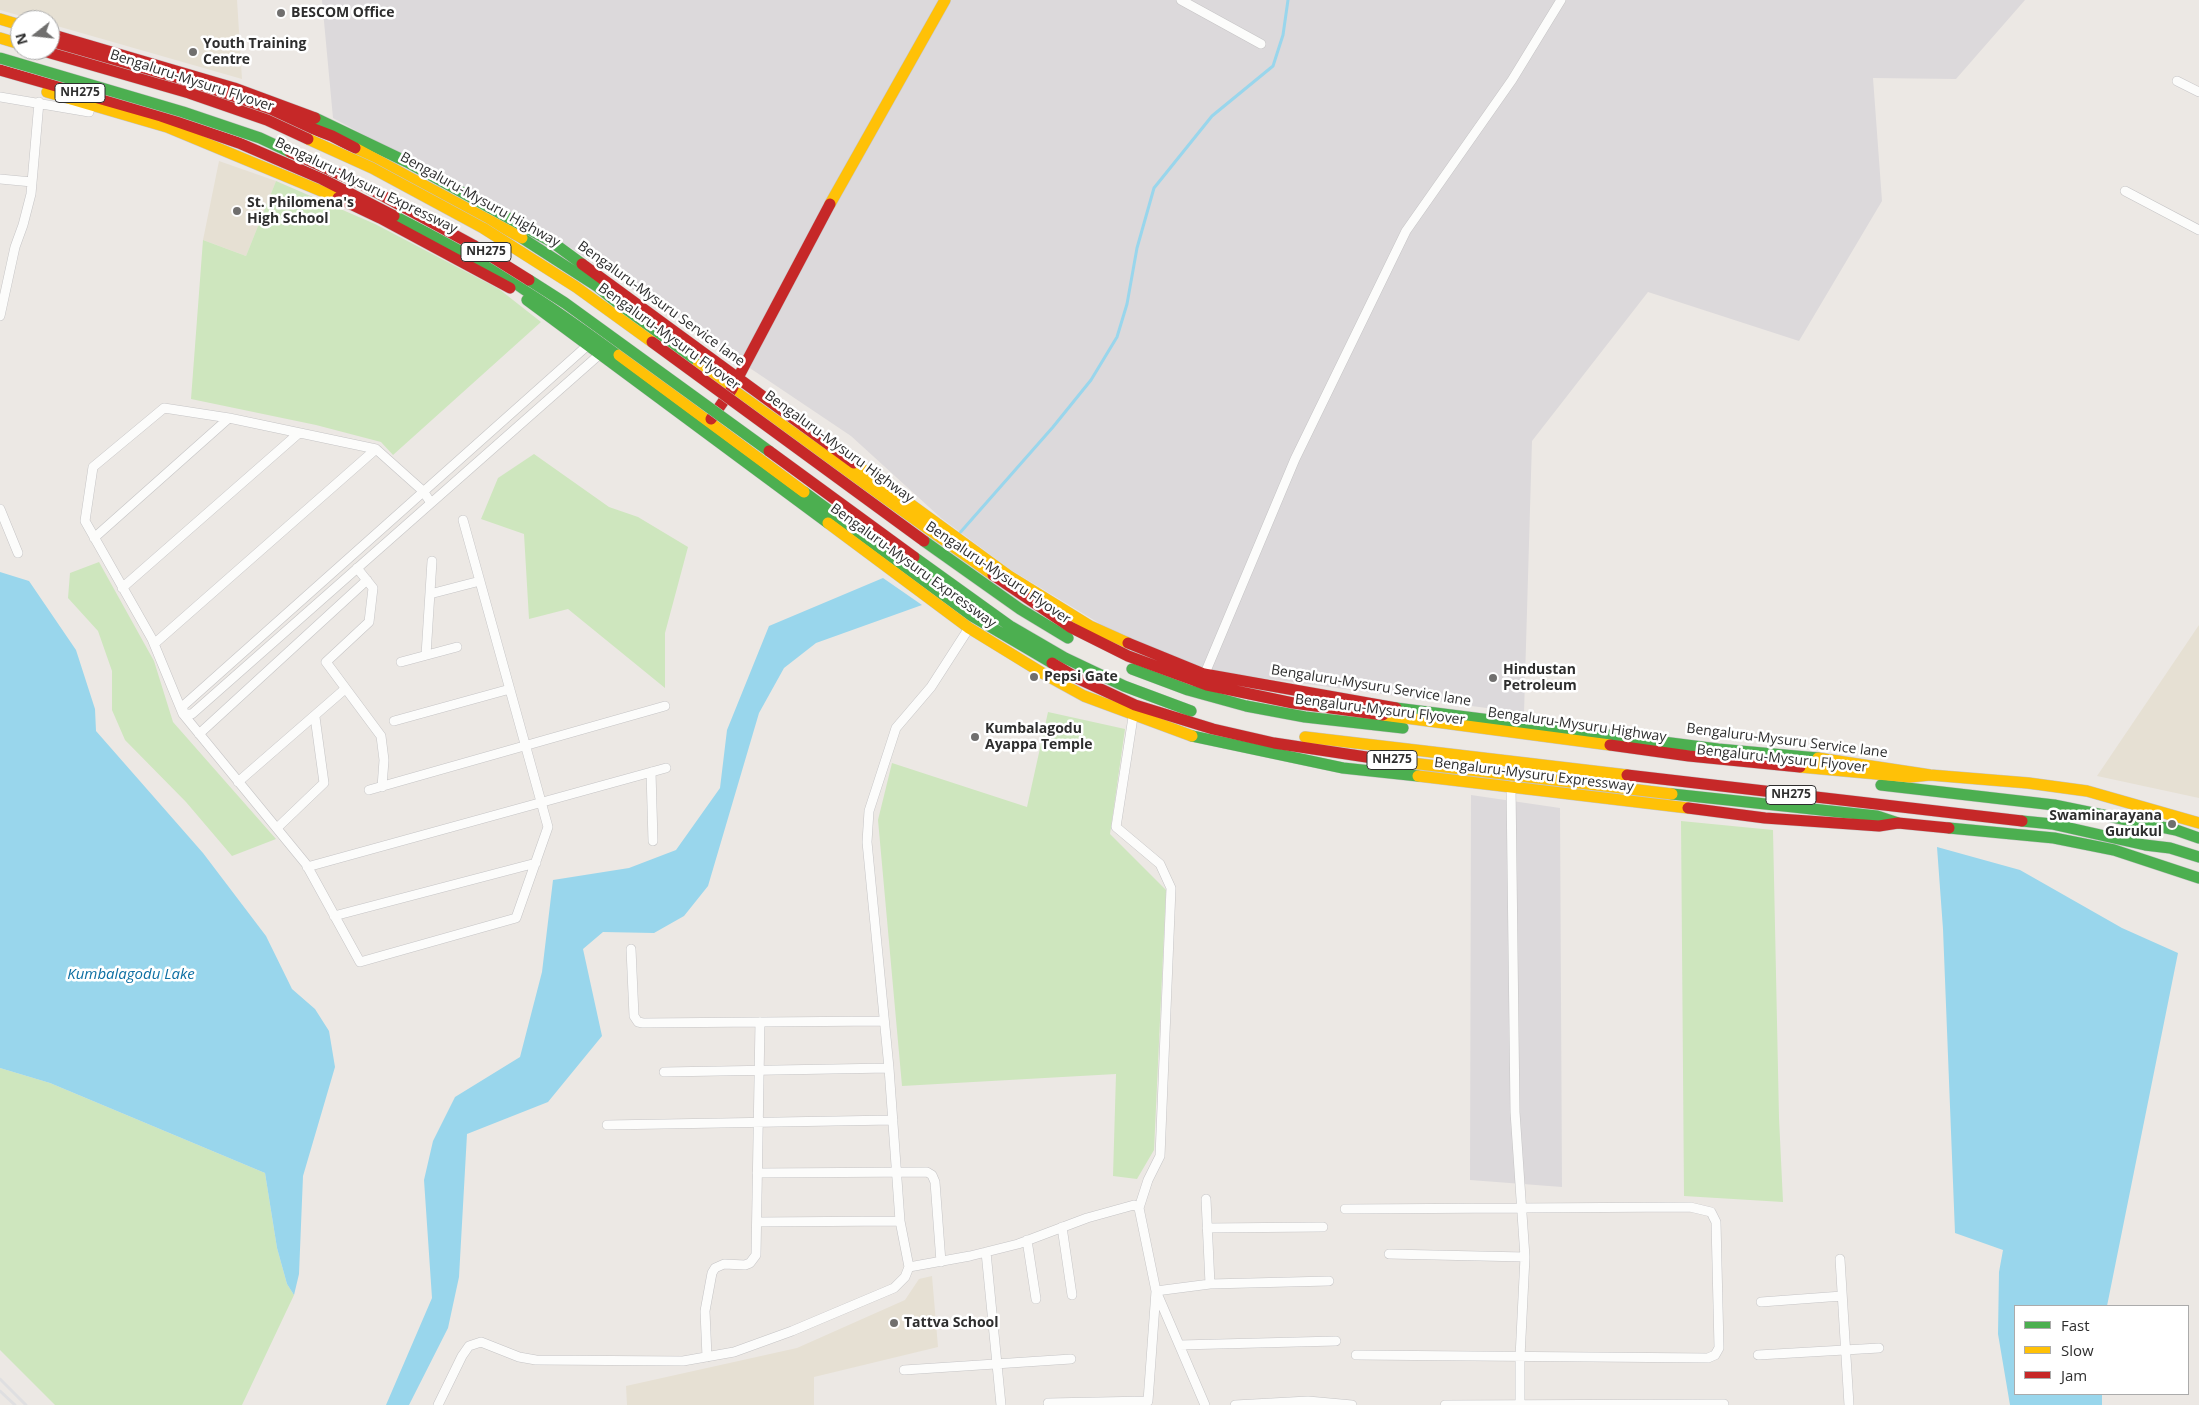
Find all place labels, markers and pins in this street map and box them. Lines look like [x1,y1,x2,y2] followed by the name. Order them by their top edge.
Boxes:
[291,5,395,21] place label: BESCOM Office
[275,7,287,19] marker: BESCOM Office
[203,36,306,68] place label: Youth Training Centre
[187,46,199,58] marker: Youth Training Centre
[247,195,354,228] place label: St. Philomena's High School
[231,205,243,217] marker: St. Philomena's High School
[1503,662,1577,694] place label: Hindustan Petroleum
[1044,669,1118,685] place label: Pepsi Gate
[1028,671,1040,683] marker: Pepsi Gate
[1487,672,1499,684] marker: Hindustan Petroleum
[985,721,1092,754] place label: Kumbalagodu Ayappa Temple
[969,731,981,743] marker: Kumbalagodu Ayappa Temple
[2049,808,2162,840] place label: Swaminarayana Gurukul
[2166,818,2178,830] marker: Swaminarayana Gurukul
[904,1315,998,1331] place label: Tattva School
[888,1317,900,1329] marker: Tattva School

